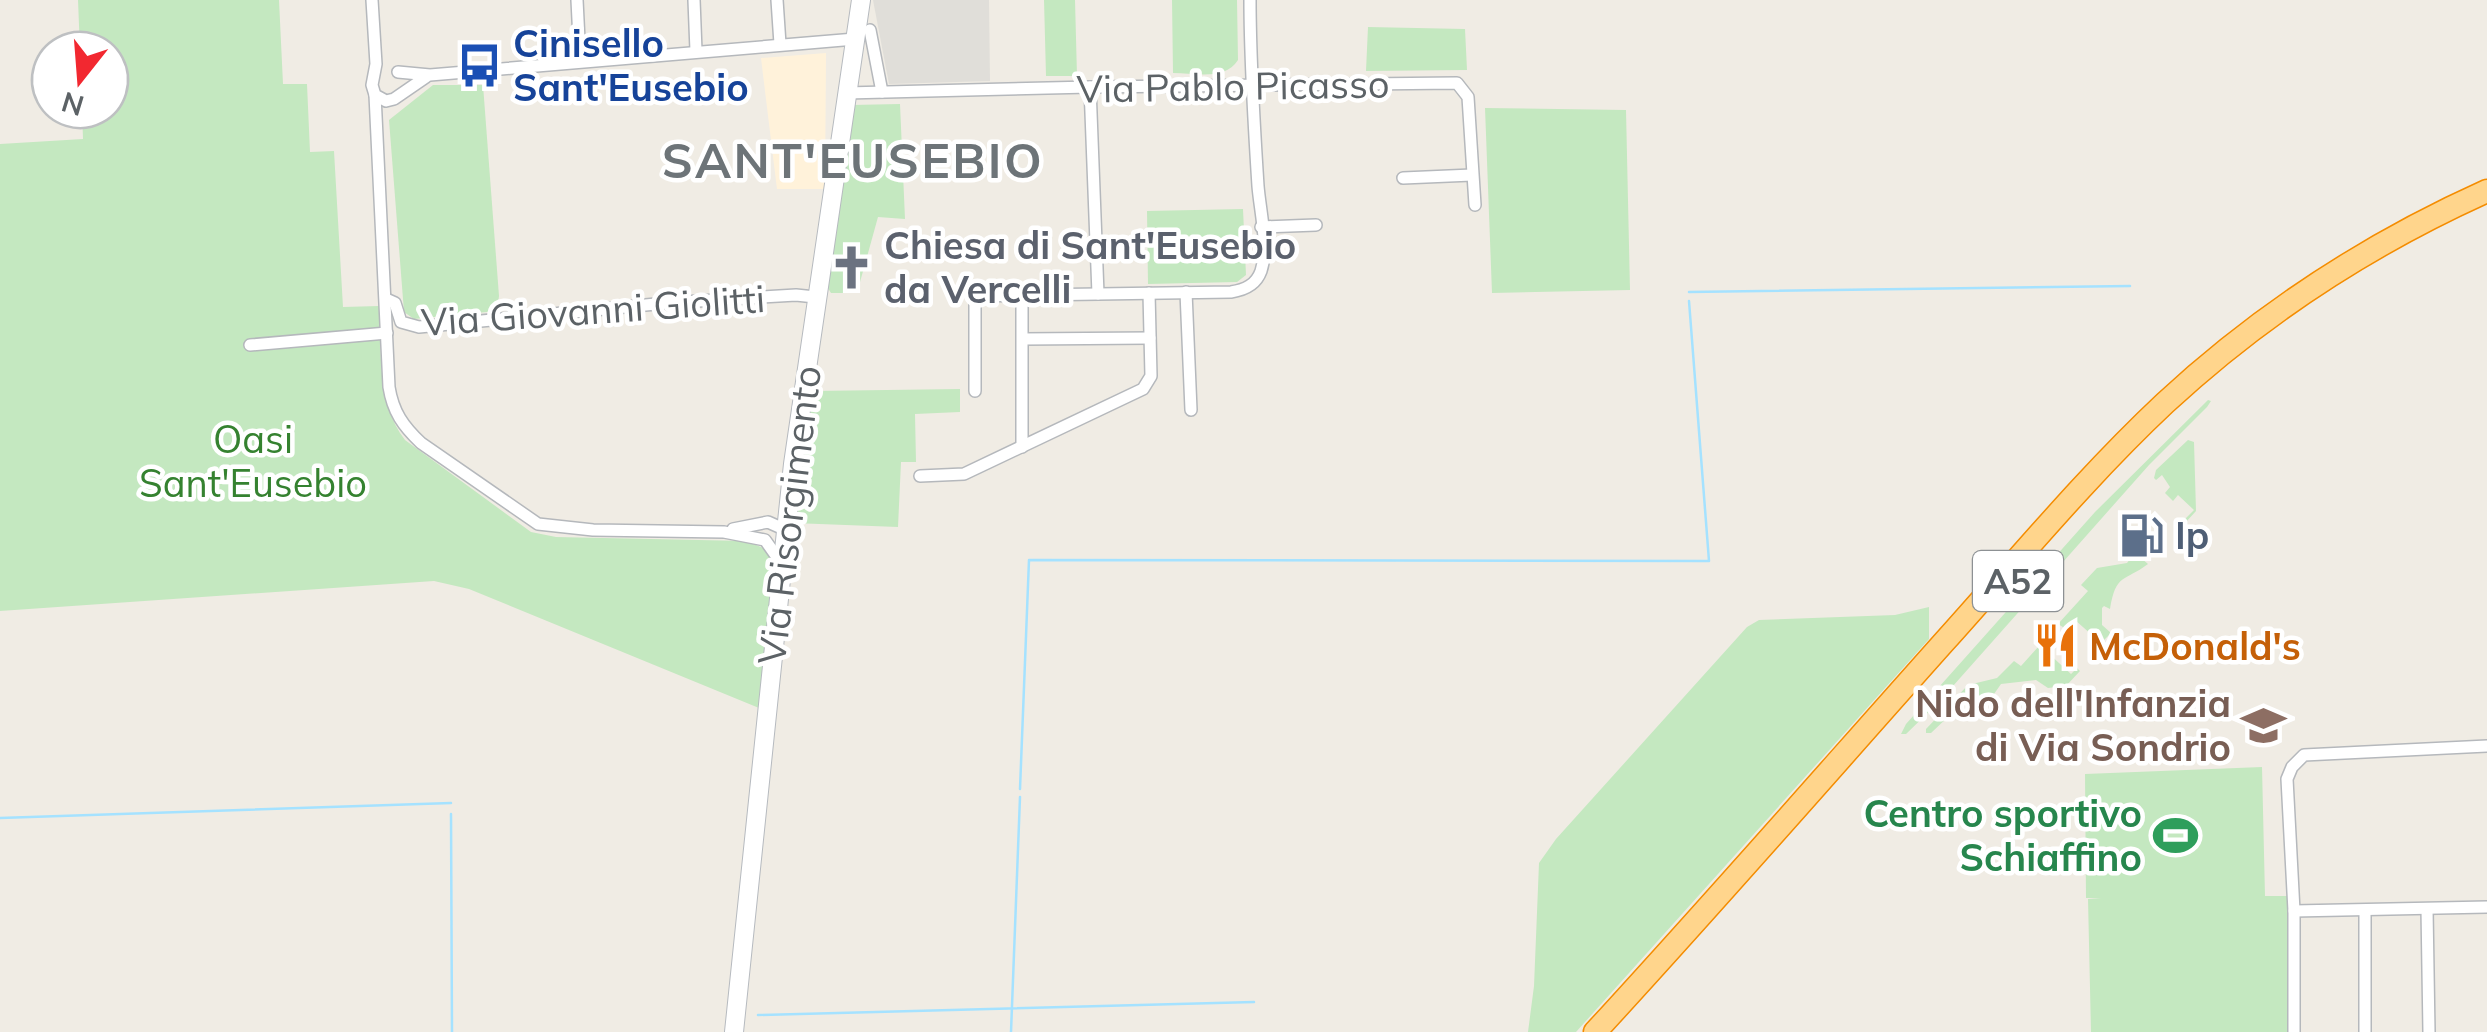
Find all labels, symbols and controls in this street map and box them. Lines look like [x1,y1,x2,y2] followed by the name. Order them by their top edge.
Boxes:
[513,19,749,111] place label: Cinisello Sant'Eusebio
[30,30,130,130] north arrow
[456,41,504,89] bus stop icon: Cinisello Sant'Eusebio
[1076,59,1390,113] street label: Via Pablo Picasso
[57,85,88,124] text: N
[662,130,1044,190] district label: SANT'EUSEBIO
[884,221,1296,313] place label: Chiesa di Sant'Eusebio da Vercelli
[827,243,875,291] church icon: Chiesa di Sant'Eusebio da Vercelli
[420,274,766,346] street label: Via Giovanni Giolitti
[747,363,831,667] street label: Via Risorgimento
[139,415,367,507] park label: Oasi Sant'Eusebio
[2118,511,2166,559] fuel station icon: Ip
[2175,511,2209,559] place label: Ip
[1973,551,2063,611] road number: A52
[2032,622,2080,670] restaurant icon: McDonald's
[2089,622,2301,670] place label: McDonald's
[1915,679,2231,771] place label: Nido dell'Infanzia di Via Sondrio
[2240,701,2288,749] school or university icon: Nido dell'Infanzia di Via Sondrio
[1863,789,2142,881] place label: Centro sportivo Schiaffino
[2151,811,2199,859] sports icon: Centro sportivo Schiaffino

